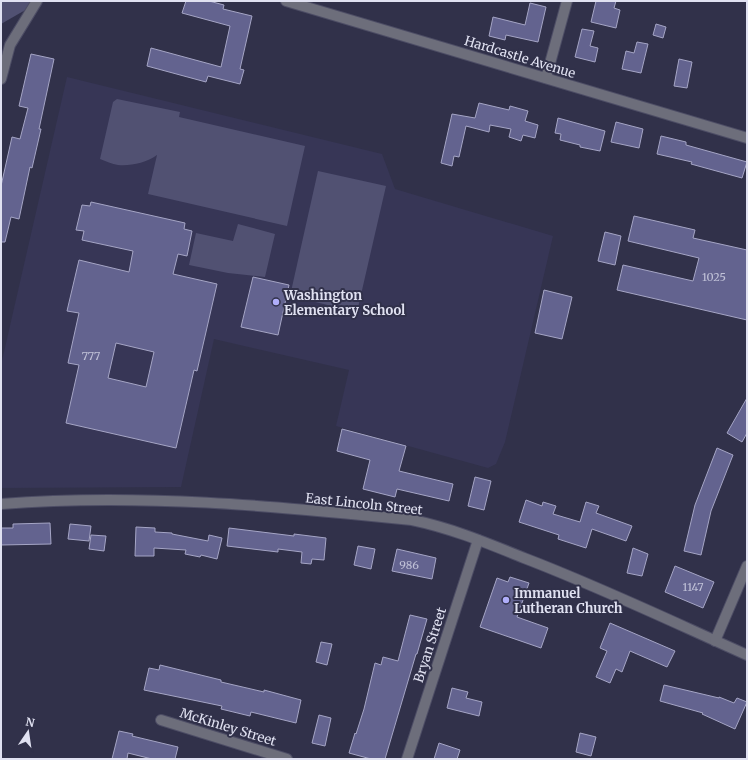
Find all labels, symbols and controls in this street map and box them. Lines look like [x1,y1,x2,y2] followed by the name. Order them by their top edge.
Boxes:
[462,32,578,82] street label: Hardcastle Avenue
[702,270,726,284] house number: 1025
[283,287,405,319] place label: Washington Elementary School
[271,297,281,307] marker: Washington Elementary School
[82,349,100,363] house number: 777
[304,489,424,519] street label: East Lincoln Street
[399,558,419,572] house number: 986
[683,580,703,594] house number: 1147
[514,585,623,617] place label: Immanuel Lutheran Church
[501,595,511,605] marker: Immanuel Lutheran Church
[410,605,450,685] street label: Bryan Street
[178,704,278,750] street label: McKinley Street
[8,712,48,752] north arrow
[24,714,36,730] text: N

